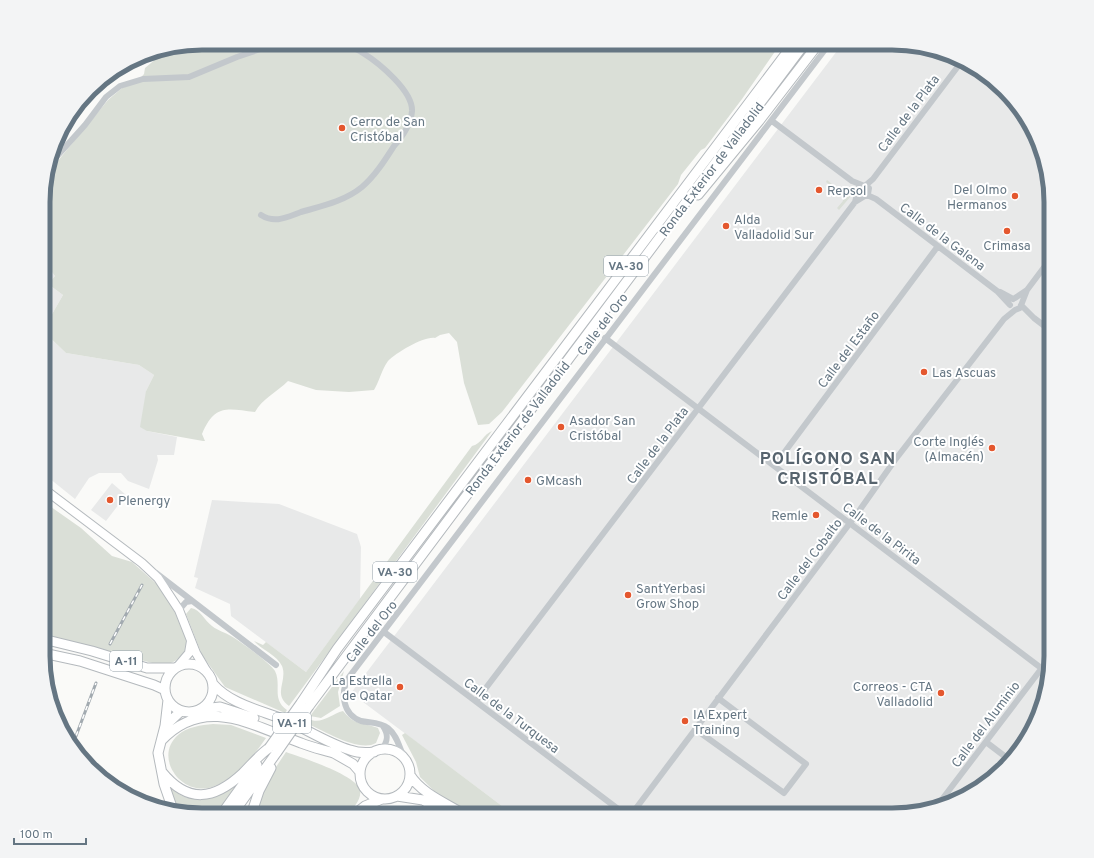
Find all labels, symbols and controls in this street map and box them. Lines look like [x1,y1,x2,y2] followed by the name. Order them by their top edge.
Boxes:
[875,72,944,156] street label: Calle de la Plata
[657,100,768,240] street label: Ronda Exterior de Valladolid
[350,115,425,146] place label: Cerro de San Cristóbal
[337,123,347,133] marker: Cerro de San Cristóbal
[947,183,1007,214] place label: Del Olmo Hermanos
[827,184,866,200] place label: Repsol
[814,185,824,195] marker: Repsol
[1010,191,1020,201] marker: Del Olmo Hermanos
[896,200,988,275] street label: Calle de la Galena
[734,213,814,244] place label: Alda Valladolid Sur
[721,221,731,231] marker: Alda Valladolid Sur
[1002,226,1012,236] marker: Crimasa
[983,239,1031,255] place label: Crimasa
[604,256,648,276] road number: VA-30
[575,291,632,360] street label: Calle del Oro
[815,308,884,392] street label: Calle del Estaño
[463,359,574,499] street label: Ronda Exterior de Valladolid
[932,366,996,382] place label: Las Ascuas
[919,367,929,377] marker: Las Ascuas
[624,404,693,488] street label: Calle de la Plata
[569,414,635,445] place label: Asador San Cristóbal
[556,422,566,432] marker: Asador San Cristóbal
[913,435,984,466] place label: Corte Inglés (Almacén)
[987,443,997,453] marker: Corte Inglés (Almacén)
[760,448,896,491] district label: POLÍGONO SAN CRISTÓBAL
[536,474,582,490] place label: GMcash
[523,475,533,485] marker: GMcash
[118,494,171,510] place label: Plenergy
[105,495,115,505] marker: Plenergy
[838,500,923,569] street label: Calle de la Pirita
[771,509,808,525] place label: Remle
[811,510,821,520] marker: Remle
[775,516,847,604] street label: Calle del Cobalto
[373,562,417,582] road number: VA-30
[636,582,706,613] place label: SantYerbasi Grow Shop
[623,590,633,600] marker: SantYerbasi Grow Shop
[343,598,402,666] street label: Calle del Oro
[110,651,142,671] road number: A-11
[332,674,392,705] place label: La Estrella de Qatar
[460,675,562,758] street label: Calle de la Turquesa
[949,679,1024,772] street label: Calle del Aluminio
[853,680,933,711] place label: Correos - CTA Valladolid
[395,682,405,692] marker: La Estrella de Qatar
[936,688,946,698] marker: Correos - CTA Valladolid
[693,708,747,739] place label: IA Expert Training
[273,713,311,733] road number: VA-11
[680,716,690,726] marker: IA Expert Training
[14,820,86,846] scale bar
[20,827,53,843] text: 100 m

